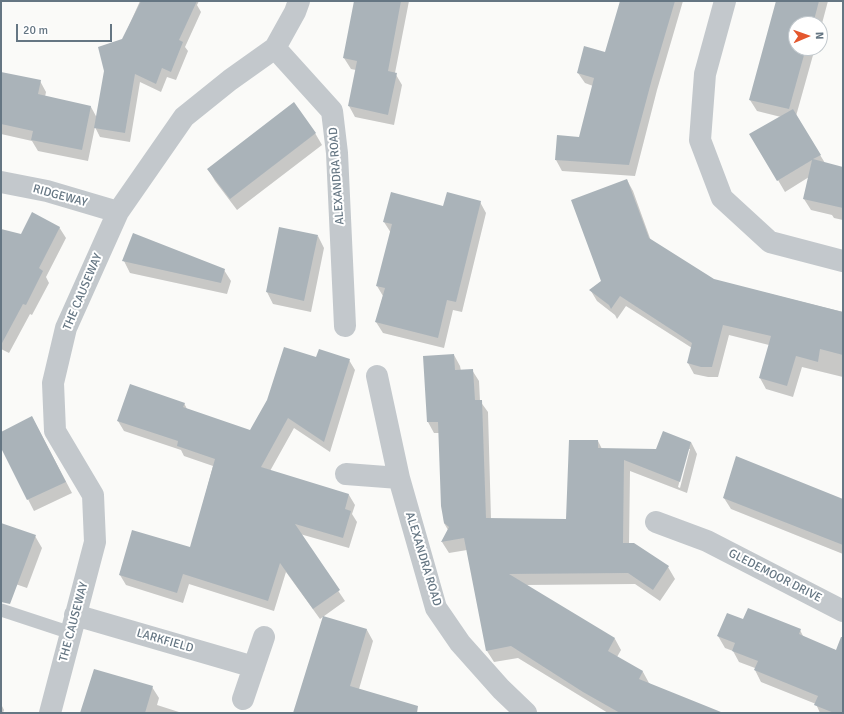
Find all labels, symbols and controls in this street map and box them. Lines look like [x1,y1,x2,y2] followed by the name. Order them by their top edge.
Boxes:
[18,16,114,42] scale bar
[788,16,828,56] north arrow
[23,23,48,38] text: 20 m
[813,32,826,40] text: N
[326,127,348,225] street label: ALEXANDRA ROAD
[31,182,89,210] street label: RIDGEWAY
[60,251,106,333] street label: THE CAUSEWAY
[402,510,444,608] street label: ALEXANDRA ROAD
[726,546,824,606] street label: GLEDEMOOR DRIVE
[56,581,92,663] street label: THE CAUSEWAY
[135,626,195,656] street label: LARKFIELD

